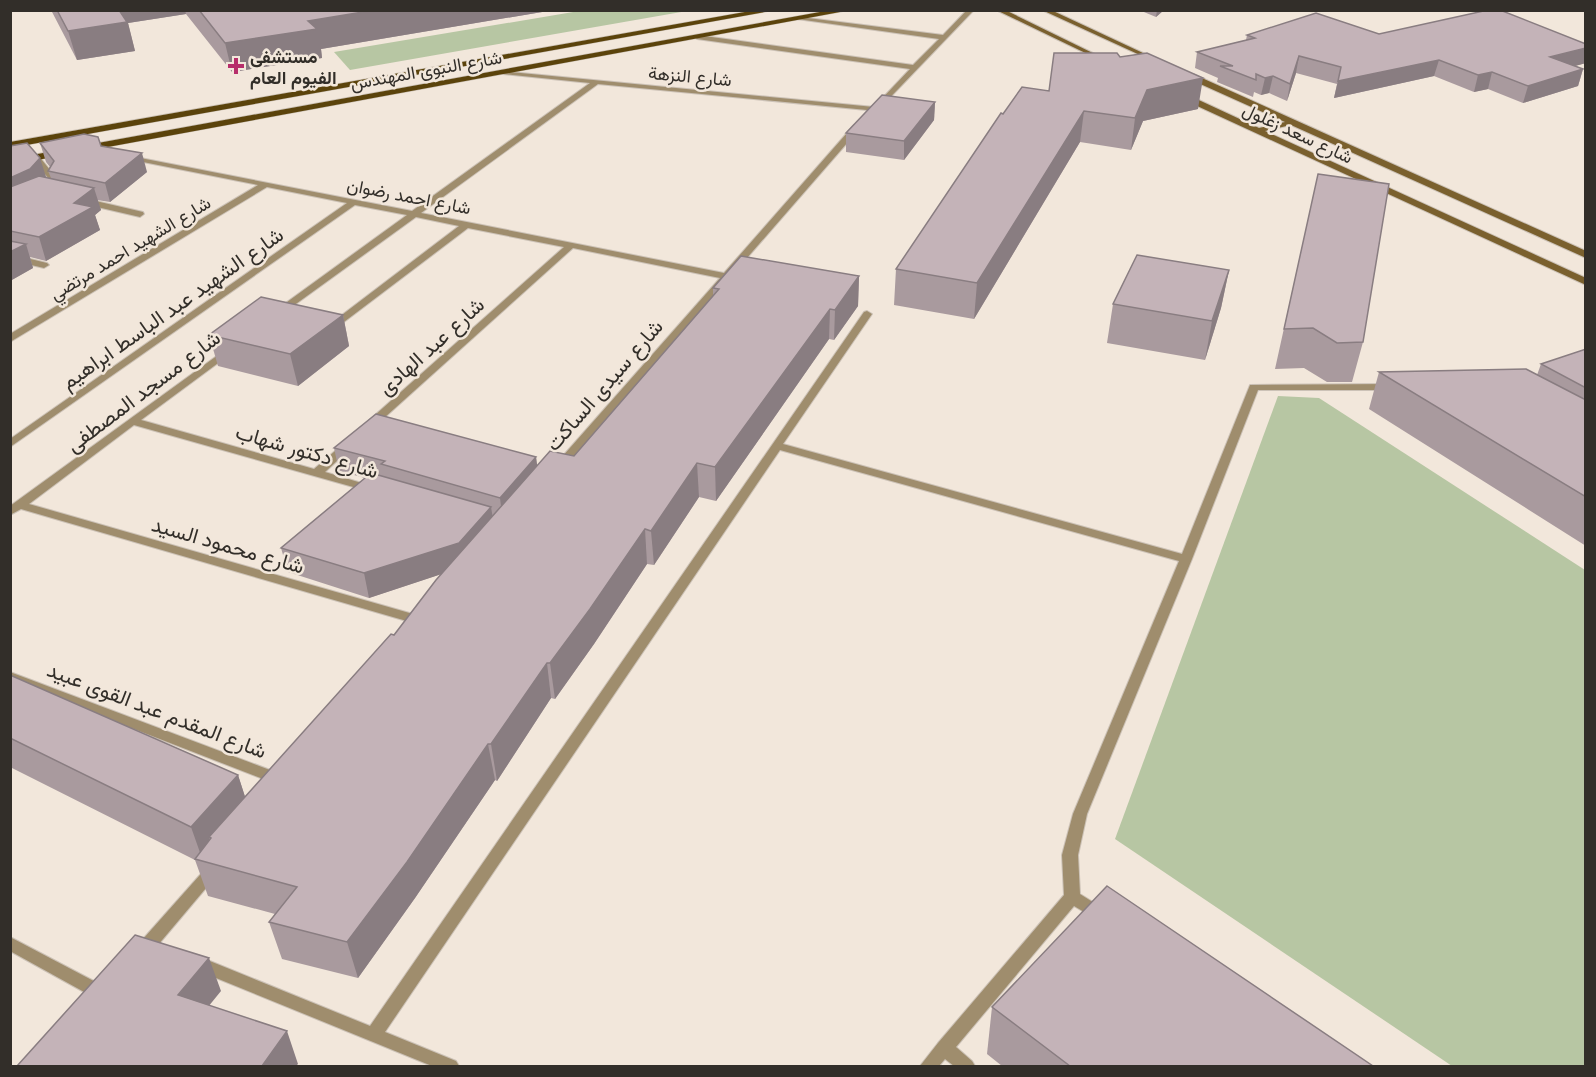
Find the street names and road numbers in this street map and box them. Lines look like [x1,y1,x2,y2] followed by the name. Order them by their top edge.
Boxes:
[348,45,504,96] street label: شارع النبوى المهندس
[647,61,733,92] street label: شارع النزهة
[1239,97,1357,169] street label: شارع سعد زغلول
[345,173,473,220] street label: شارع احمد رضوان
[45,191,217,309] street label: شارع الشهيد احمد مرتضي
[55,221,289,396] street label: شارع الشهيد عبد الباسط ابراهيم
[372,291,491,402] street label: شارع عبد الهادى
[539,313,669,457] street label: شارع سيدى الساكت
[60,324,226,459] street label: شارع مسجد المصطفى
[232,418,381,485] street label: شارع دكتور شهاب
[148,510,307,581] street label: شارع محمود السيد
[43,656,271,765] street label: شارع المقدم عبد القوى عبيد

